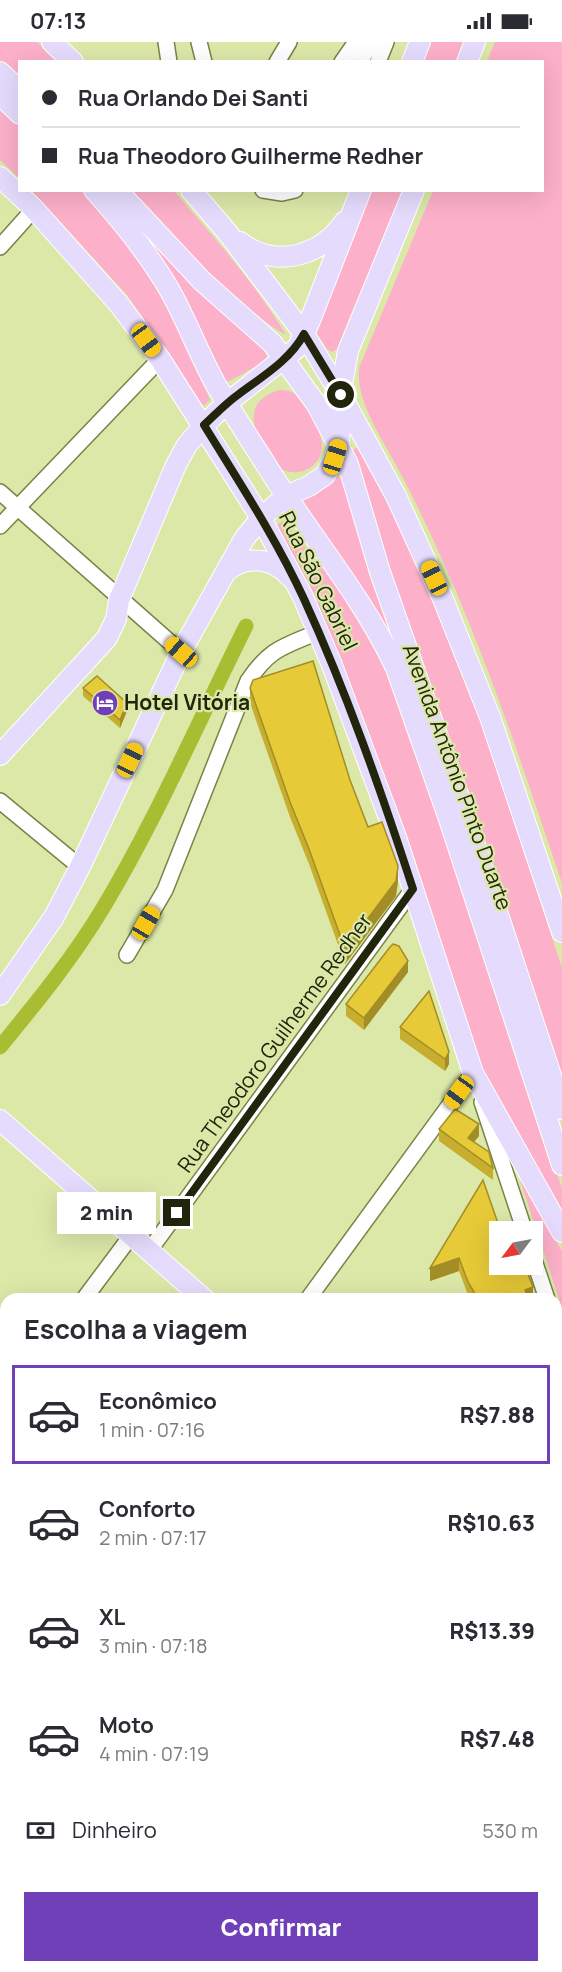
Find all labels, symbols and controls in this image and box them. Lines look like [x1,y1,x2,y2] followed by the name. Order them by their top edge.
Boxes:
[30,6,86,36] text: 07:13
[78,83,308,113] text: Rua Orlando Dei Santi
[78,141,423,171] text: Rua Theodoro Guilherme Redher
[128,320,164,360] car
[327,381,354,408] route start
[321,437,349,477] car
[273,506,365,655] street label: Rua São Gabriel
[418,558,450,598] car
[162,633,200,671] car
[397,640,519,914] street label: Avenida Antônio Pinto Duarte
[90,688,120,718] hotel icon: Hotel Vitória
[124,688,250,716] place label: Hotel Vitória
[114,740,146,780] car
[129,903,163,943] car
[171,907,378,1178] street label: Rua Theodoro Guilherme Redher
[441,1072,477,1112] car
[57,1192,156,1234] callout: 2 min
[80,1199,133,1226] text: 2 min
[163,1199,190,1226] route end
[489,1221,543,1275] north arrow
[489,1221,543,1275] map controls
[24,1310,247,1347] text: Escolha a viagem
[99,1386,217,1416] text: Econômico
[27,1388,81,1442] icon: car
[460,1400,535,1430] text: R$7.88
[99,1416,205,1443] text: 1 min · 07:16
[99,1494,195,1524] text: Conforto
[27,1496,81,1550] icon: car
[448,1508,535,1538] text: R$10.63
[99,1524,207,1551] text: 2 min · 07:17
[99,1602,125,1632] text: XL
[27,1604,81,1658] icon: car
[449,1616,535,1646] text: R$13.39
[99,1632,208,1659] text: 3 min · 07:18
[99,1710,154,1740] text: Moto
[27,1712,81,1766] icon: car
[460,1724,535,1754] text: R$7.48
[99,1740,209,1767] text: 4 min · 07:19
[24,1814,57,1847] icon: cash
[72,1815,157,1845] text: Dinheiro
[482,1817,538,1844] text: 530 m
[24,1892,538,1961] button: Confirmar

